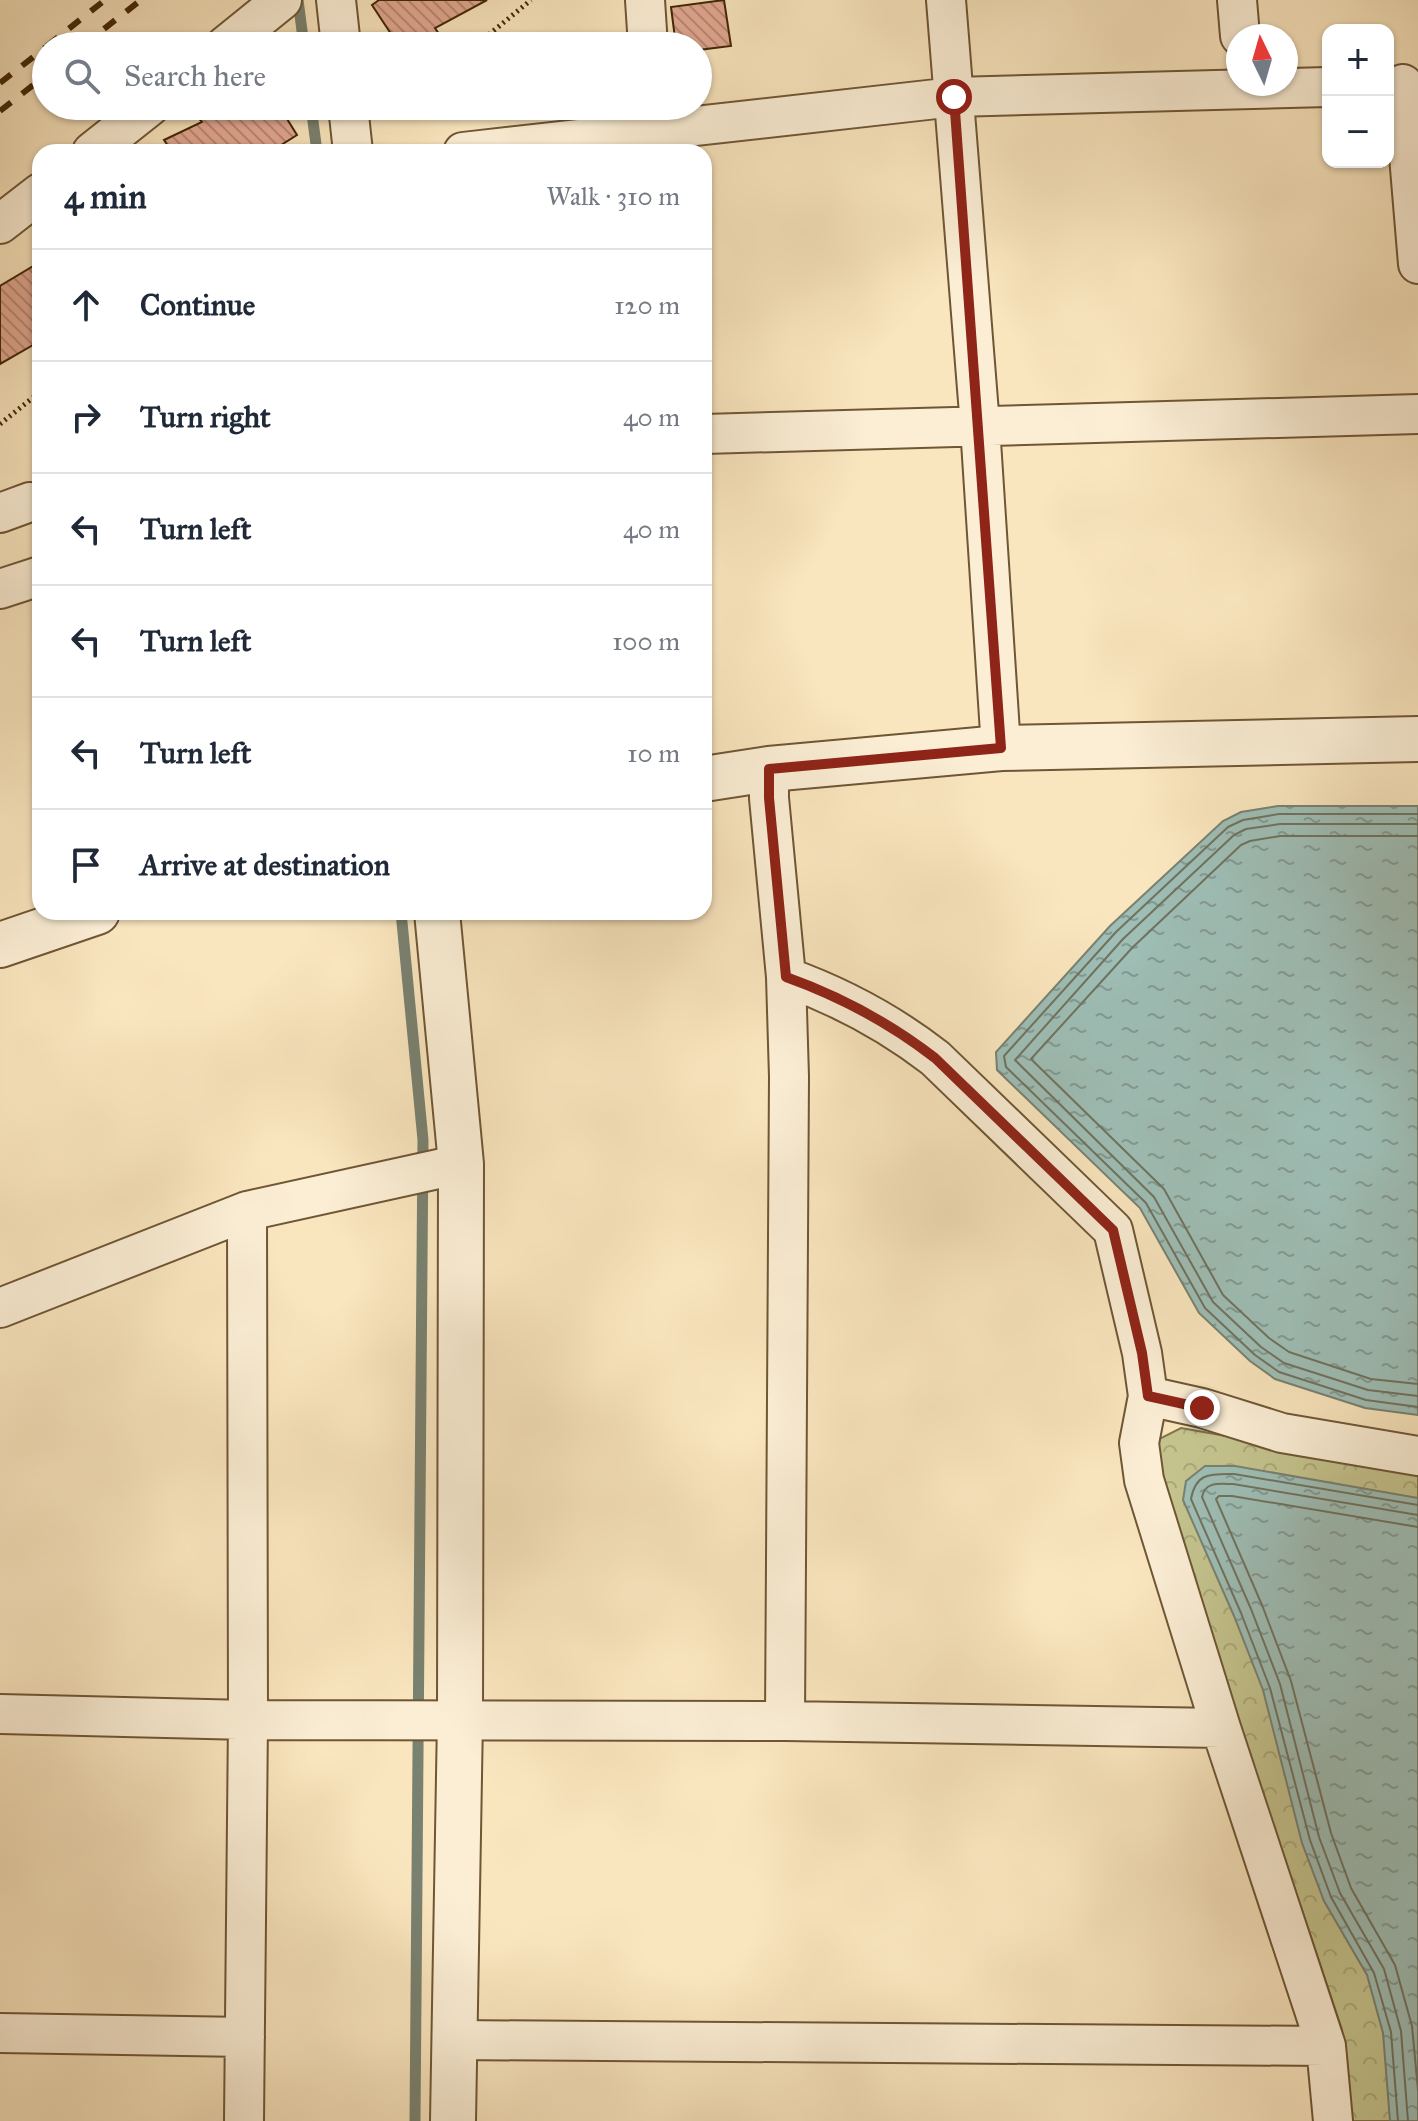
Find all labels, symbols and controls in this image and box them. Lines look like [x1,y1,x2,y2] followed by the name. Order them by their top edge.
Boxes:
[1226,24,1298,96] north arrow
[1322,24,1394,168] map controls
[1322,24,1394,96] button: +
[32,32,712,120] search box
[60,54,104,98] icon: search
[124,58,266,94] text: Search here
[936,79,972,115] route start
[1322,96,1394,168] button: −
[64,176,147,217] text: 4 min
[546,180,680,212] text: Walk · 310 m
[64,283,108,327] icon: ahead
[140,287,255,323] text: Continue
[614,289,680,321] text: 120 m
[64,395,108,439] icon: right
[140,399,271,435] text: Turn right
[623,401,680,433] text: 40 m
[64,507,108,551] icon: left
[140,511,251,547] text: Turn left
[623,513,680,545] text: 40 m
[64,619,108,663] icon: left
[140,623,251,659] text: Turn left
[612,625,680,657] text: 100 m
[64,731,108,775] icon: left
[140,735,251,771] text: Turn left
[627,737,680,769] text: 10 m
[64,843,108,887] icon: arrive
[140,847,390,883] text: Arrive at destination
[1184,1390,1220,1426] route end

